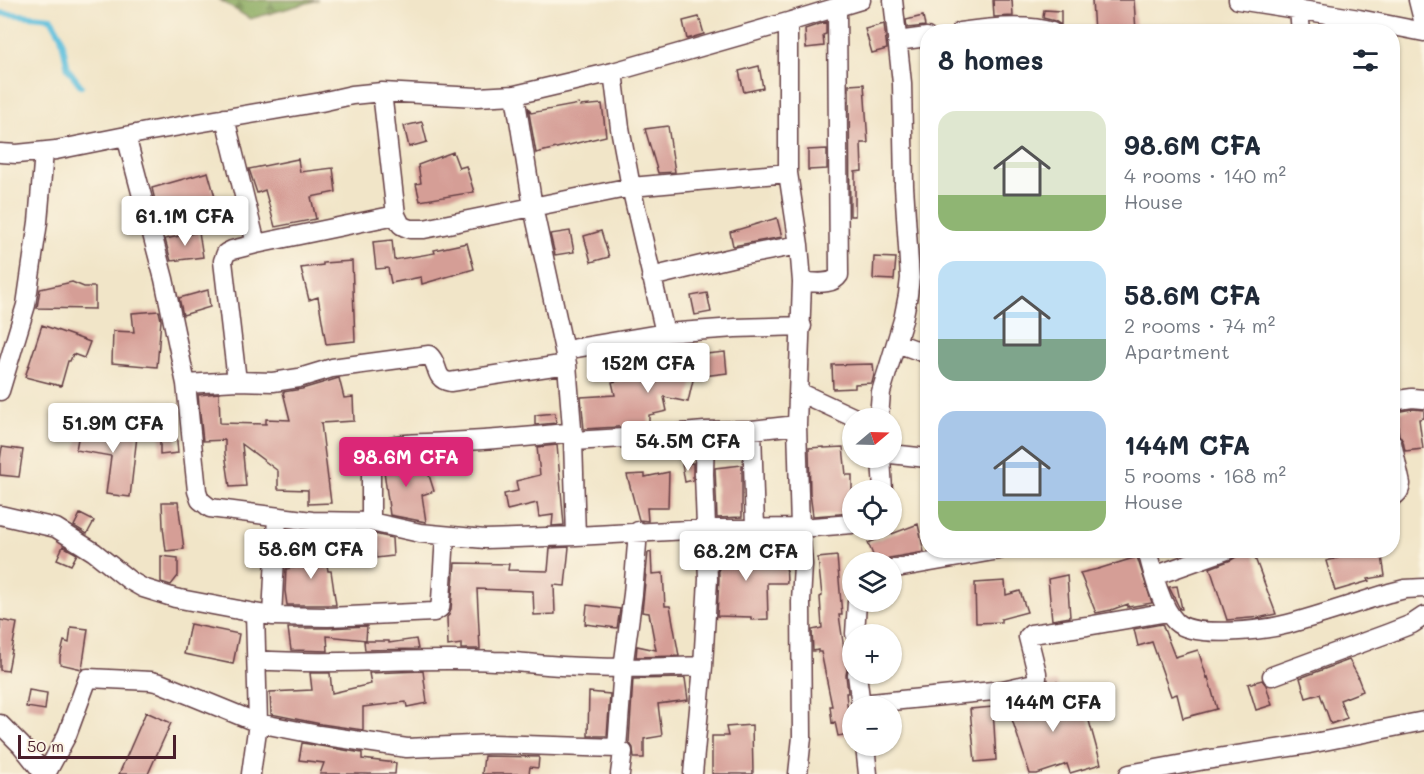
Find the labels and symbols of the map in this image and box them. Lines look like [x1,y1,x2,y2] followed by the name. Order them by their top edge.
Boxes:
[116,196,254,247] pin: 61.1M CFA
[586,343,710,394] pin: 152M CFA
[44,403,182,454] pin: 51.9M CFA
[842,408,902,468] north arrow
[619,421,757,472] pin: 54.5M CFA
[337,437,475,488] pin: 98.6M CFA
[242,529,380,580] pin: 58.6M CFA
[677,531,815,582] pin: 68.2M CFA
[991,682,1115,733] pin: 144M CFA
[18,732,176,760] scale bar

